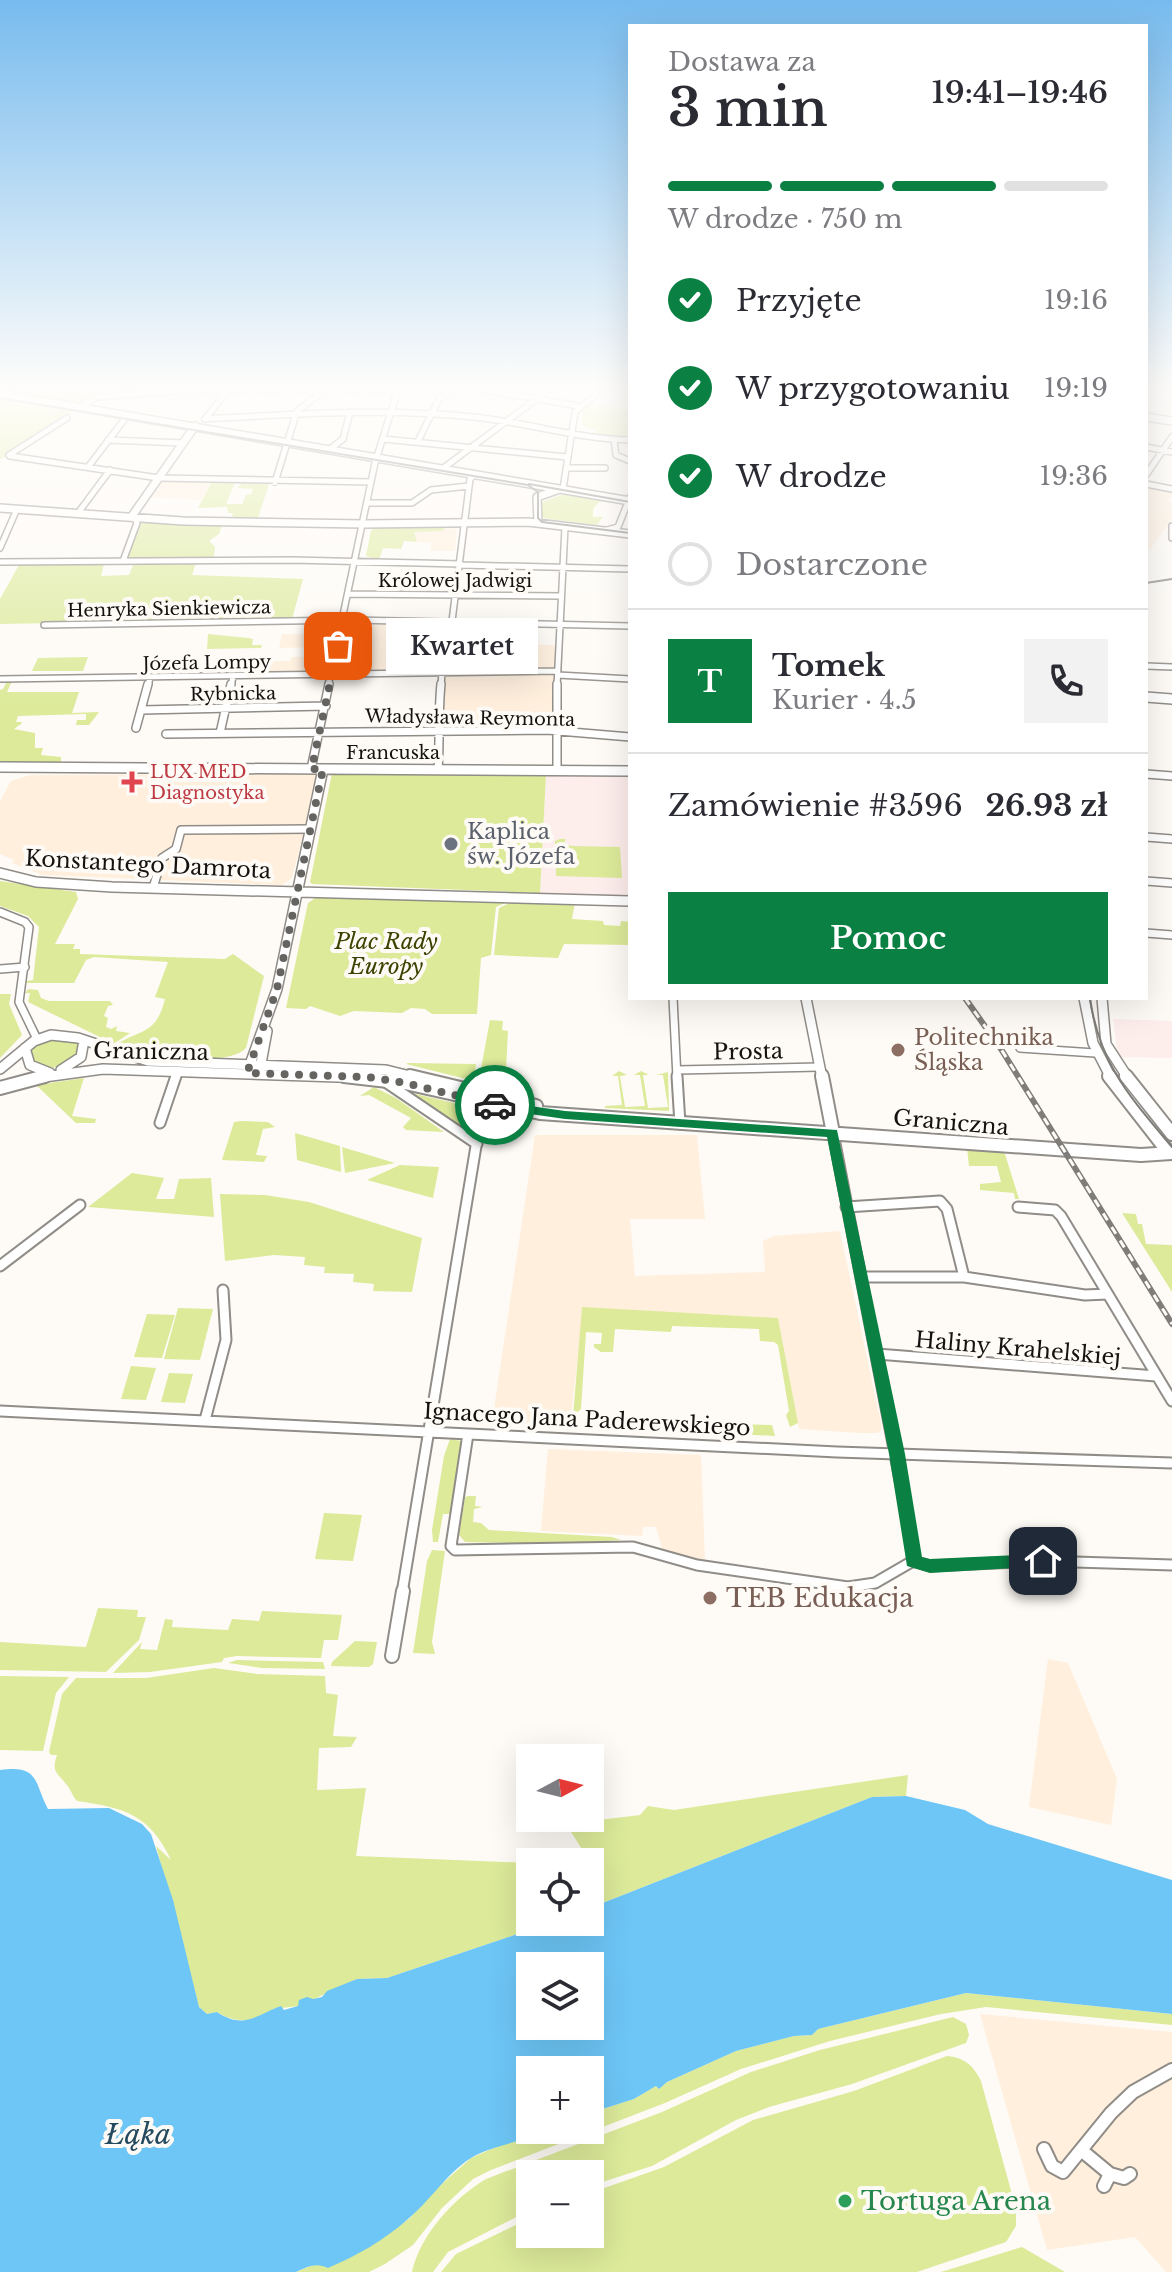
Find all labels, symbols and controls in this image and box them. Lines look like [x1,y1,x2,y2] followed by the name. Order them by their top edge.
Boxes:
[668,46,816,78] text: Dostawa za
[932,74,1108,111] text: 19:41–19:46
[668,76,828,140] text: 3 min
[668,203,902,235] text: W drodze · 750 m
[668,278,712,322] icon: check
[736,282,862,319] text: Przyjęte
[1044,284,1108,316] text: 19:16
[668,366,712,410] icon: check
[736,370,1009,407] text: W przygotowaniu
[1044,372,1108,404] text: 19:19
[668,454,712,498] icon: check
[736,458,887,495] text: W drodze
[1040,460,1108,492] text: 19:36
[736,546,928,583] text: Dostarczone
[378,570,532,592] street label: Królowej Jadwigi
[67,596,271,622] street label: Henryka Sienkiewicza
[304,612,372,680] pin
[386,618,538,674] callout: Kwartet
[316,624,360,668] icon: bag
[410,630,514,662] text: Kwartet
[1024,639,1108,723] button: phone
[772,647,885,684] text: Tomek
[141,651,272,675] street label: Józefa Lompy
[698,663,722,700] text: T
[190,682,276,706] street label: Rybnicka
[772,684,916,716] text: Kurier · 4.5
[364,705,575,731] street label: Władysława Reymonta
[346,742,440,764] street label: Francuska
[150,761,264,804] place label: LUX MED Diagnostyka
[121,771,143,793] marker: LUX MED Diagnostyka
[668,787,963,824] text: Zamówienie #3596
[985,787,1108,824] text: 26.93 zł
[467,818,576,870] place label: Kaplica św. Józefa
[442,835,460,853] marker: Kaplica św. Józefa
[24,845,273,884] street label: Konstantego Damrota
[668,892,1108,984] button: Pomoc
[333,928,438,980] park label: Plac Rady Europy
[914,1024,1055,1076] place label: Politechnika Śląska
[93,1037,210,1066] street label: Graniczna
[713,1037,784,1066] street label: Prosta
[889,1041,907,1059] marker: Politechnika Śląska
[455,1065,535,1145] courier
[473,1083,517,1127] icon: car
[892,1104,1011,1141] street label: Graniczna
[914,1326,1122,1371] street label: Haliny Krahelskiej
[423,1397,751,1442] street label: Ignacego Jana Paderewskiego
[1009,1527,1077,1595] pin
[1021,1539,1065,1583] icon: home
[726,1582,914,1614] place label: TEB Edukacja
[701,1589,719,1607] marker: TEB Edukacja
[516,1744,604,1832] north arrow
[516,1744,604,2248] map controls
[516,1848,604,1936] button: locate
[516,1952,604,2040] button: layers
[516,2056,604,2144] button: +
[104,2117,171,2152] water label: Łąka
[516,2160,604,2248] button: −
[861,2185,1052,2217] place label: Tortuga Arena
[836,2192,854,2210] marker: Tortuga Arena

